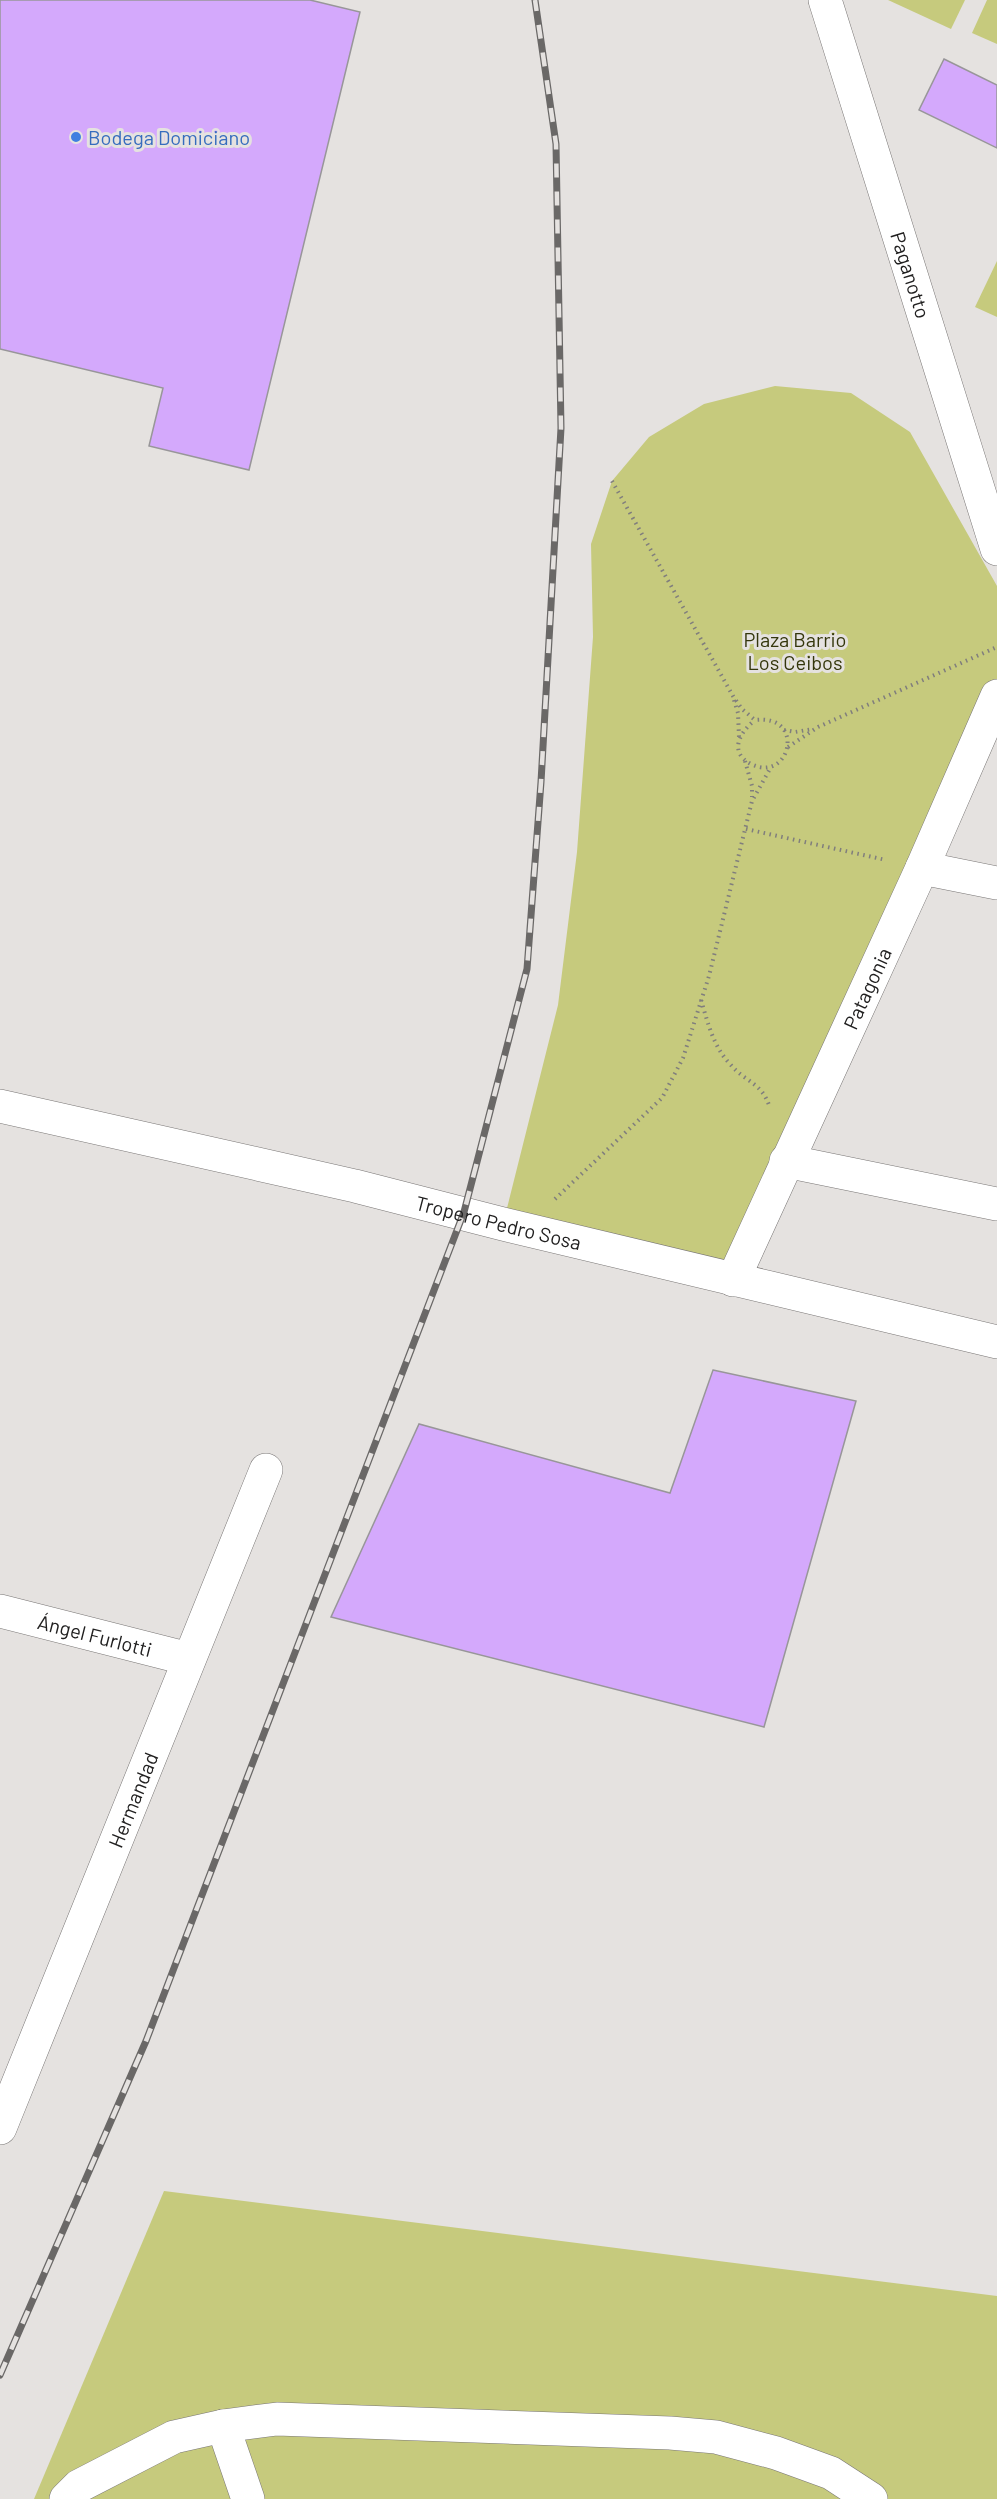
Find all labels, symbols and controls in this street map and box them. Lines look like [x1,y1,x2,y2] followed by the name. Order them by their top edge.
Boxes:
[88,125,250,149] place label: Bodega Domiciano
[69,130,83,144] marker: Bodega Domiciano
[886,229,936,321] street label: Paganotto
[744,627,846,674] park label: Plaza Barrio Los Ceibos
[838,944,896,1033] street label: Patagonia
[413,1190,584,1254] street label: Tropero Pedro Sosa
[35,1609,155,1661] street label: Ángel Furlotti
[103,1749,163,1851] street label: Hermandad

